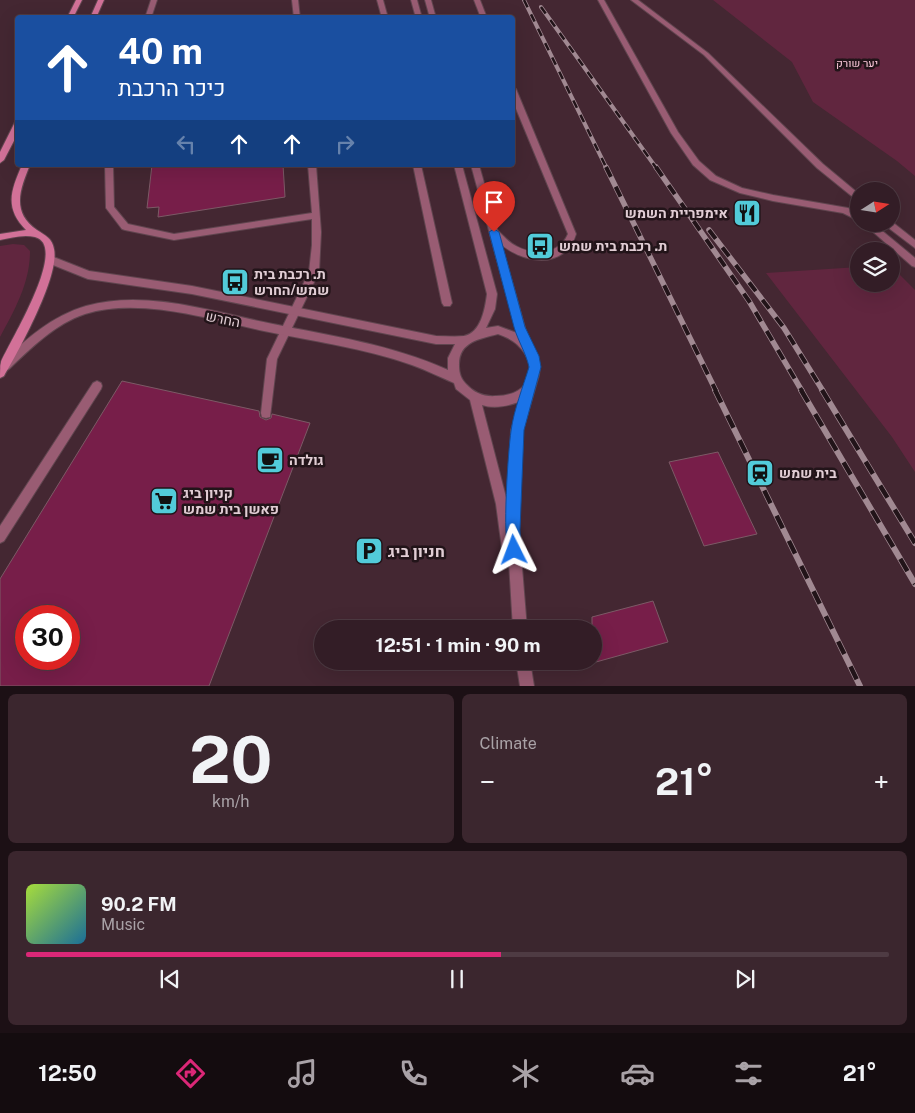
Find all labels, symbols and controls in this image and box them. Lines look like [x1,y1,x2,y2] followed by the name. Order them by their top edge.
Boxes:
[118,31,203,72] text: 40 m
[35,35,100,100] icon: ahead
[836,57,878,69] park label: יער שורק
[118,75,225,101] text: כיכר הרכבת
[172,130,200,158] icon: left
[225,130,253,158] icon: ahead
[278,130,306,158] icon: ahead
[331,130,359,158] icon: right
[473,181,515,232] pin
[850,182,900,232] north arrow
[850,182,900,292] map controls
[480,188,508,216] icon: arrive
[732,198,762,228] restaurant icon: אימפריית השמש
[625,205,728,221] place label: אימפריית השמש
[525,231,555,261] bus stop icon: ת. רכבת בית שמש
[559,238,667,254] place label: ת. רכבת בית שמש
[850,242,900,292] button: layers
[254,266,329,298] place label: ת. רכבת בית שמש/החרש
[220,267,250,297] bus stop icon: ת. רכבת בית שמש/החרש
[204,308,242,330] street label: החרש
[255,445,285,475] cafe icon: גולדה
[289,452,324,468] place label: גולדה
[745,458,775,488] station icon: בית שמש
[779,465,837,481] place label: בית שמש
[183,485,279,517] place label: קניון ביג פאשן בית שמש
[149,486,179,516] supermarket icon: קניון ביג פאשן בית שמש
[487,523,539,575] position arrow
[354,536,384,566] parking icon: חניון ביג
[388,542,445,561] place label: חניון ביג
[15,605,80,670] speed limit sign: 30
[376,634,540,656] text: 12:51 · 1 min · 90 m
[189,721,272,798] text: 20
[480,734,537,753] text: Climate
[655,759,713,804] text: 21°
[480,765,495,798] text: −
[873,765,889,798] text: +
[212,792,250,811] text: km/h
[101,893,177,915] text: 90.2 FM
[101,915,145,934] text: Music
[156,965,184,993] icon: previous
[443,965,471,993] icon: pause
[731,965,759,993] icon: next
[173,1056,208,1091] icon: directions
[285,1056,320,1091] icon: music
[396,1056,431,1091] icon: phone
[508,1056,543,1091] icon: climate
[620,1056,655,1091] icon: car
[731,1056,766,1091] icon: filters
[38,1060,97,1086] text: 12:50
[843,1060,877,1086] text: 21°

